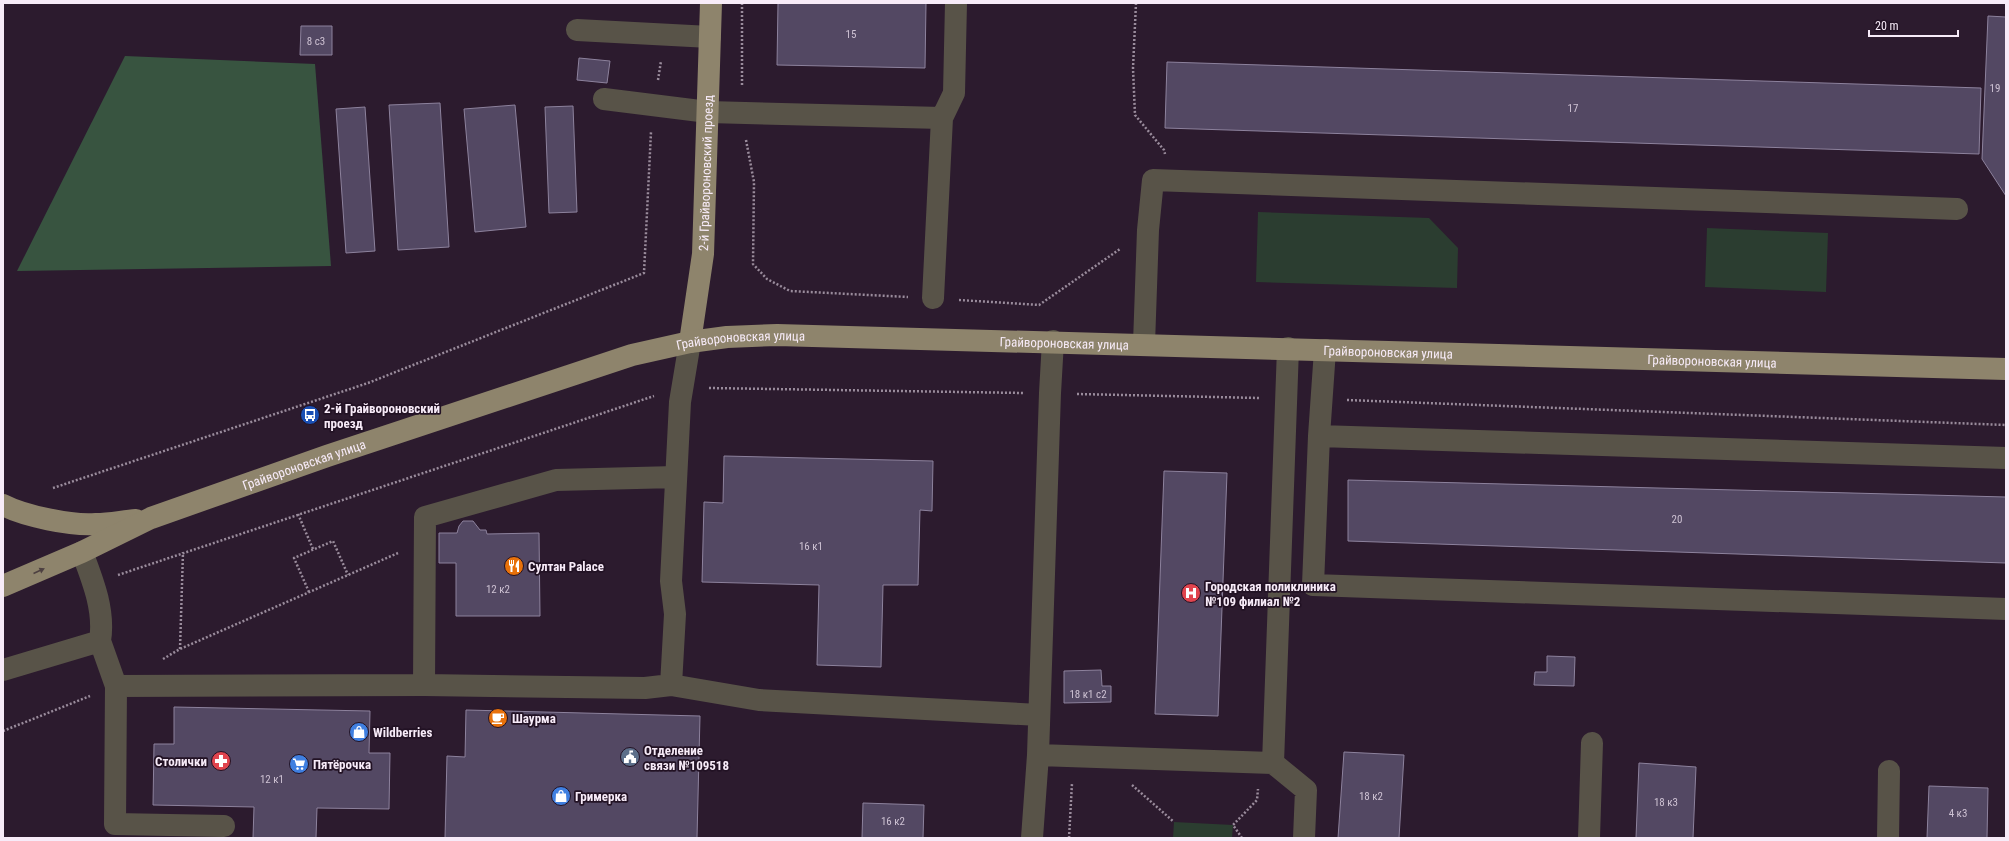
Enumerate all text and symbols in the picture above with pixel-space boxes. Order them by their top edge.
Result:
scale bar [1869,12,1958,38]
text: 20 m [1875,19,1899,33]
house number: 15 [846,28,856,41]
house number: 8 с3 [307,35,325,48]
house number: 19 [1990,82,2000,95]
street label: 2-й Грайвороновский проезд [696,95,716,251]
house number: 17 [1568,102,1578,115]
street label: Грайвороновская улица [675,328,805,353]
street label: Грайвороновская улица [999,334,1129,353]
street label: Грайвороновская улица [1323,343,1453,362]
street label: Грайвороновская улица [1647,352,1777,371]
place label: 2-й Грайвороновский проезд [324,401,440,431]
bus stop icon: 2-й Грайвороновский проезд [299,404,321,426]
street label: Грайвороновская улица [241,437,368,493]
house number: 20 [1672,513,1682,526]
house number: 16 к1 [799,540,823,553]
restaurant icon: Султан Palace [503,555,525,577]
place label: Султан Palace [528,559,604,574]
one-way arrow [33,568,45,574]
place label: Городская поликлиника №109 филиал №2 [1205,579,1336,609]
hospital icon: Городская поликлиника №109 филиал №2 [1180,582,1202,604]
house number: 12 к2 [486,583,510,596]
house number: 18 к1 с2 [1069,688,1107,701]
cafe icon: Шаурма [487,707,509,729]
place label: Шаурма [512,711,556,726]
shop icon: Wildberries [348,721,370,743]
place label: Wildberries [373,725,432,740]
place label: Отделение связи №109518 [644,743,729,773]
public building icon: Отделение связи №109518 [619,746,641,768]
pharmacy icon: Столички [210,750,232,772]
supermarket icon: Пятёрочка [288,753,310,775]
place label: Столички [155,754,207,769]
place label: Пятёрочка [313,757,371,772]
house number: 12 к1 [260,773,284,786]
shop icon: Гримерка [550,785,572,807]
place label: Гримерка [575,789,627,804]
house number: 18 к2 [1359,790,1383,803]
house number: 18 к3 [1654,796,1678,809]
house number: 4 к3 [1949,807,1967,820]
house number: 16 к2 [881,815,905,828]

